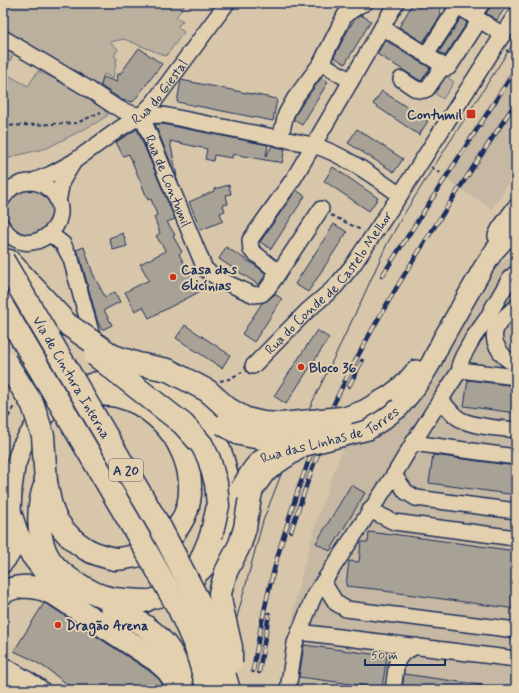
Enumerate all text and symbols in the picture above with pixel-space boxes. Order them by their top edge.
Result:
street label: Rua do Giestal [128,56,192,129]
place label: Contumil [407,106,463,124]
marker: Contumil [465,108,477,120]
street label: Rua de Contumil [140,132,195,230]
street label: Rua do Conde de Castelo Melhor [261,208,397,359]
place label: Casa das Glicínias [181,261,238,295]
marker: Casa das Glicínias [168,272,178,282]
street label: Via de Cintura Interna [28,313,114,443]
place label: Bloco 36 [309,359,357,377]
marker: Bloco 36 [296,362,306,372]
street label: Rua das Linhas de Torres [257,403,403,468]
road number: A 20 [109,459,143,481]
place label: Dragão Arena [66,617,148,637]
marker: Dragão Arena [53,620,63,630]
scale bar [365,641,445,667]
text: 50 m [371,648,398,664]

